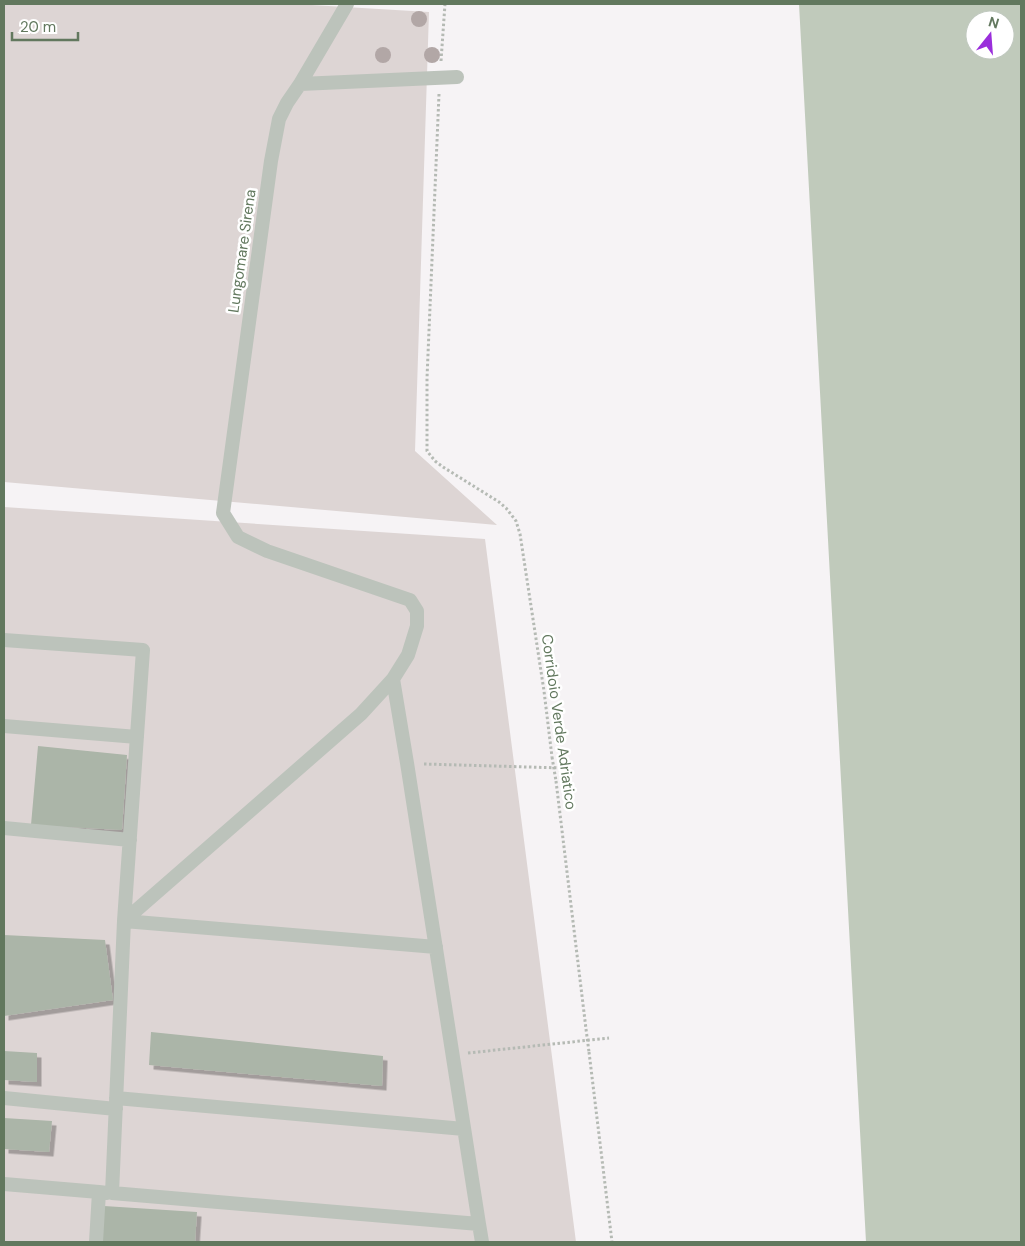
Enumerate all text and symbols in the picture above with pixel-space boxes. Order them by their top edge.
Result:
scale bar [12,10,79,42]
north arrow [965,10,1015,60]
text: N [986,12,1001,33]
text: 20 m [20,17,56,37]
street label: Lungomare Sirena [223,188,261,314]
street label: Corridoio Verde Adriatico [537,633,581,811]

